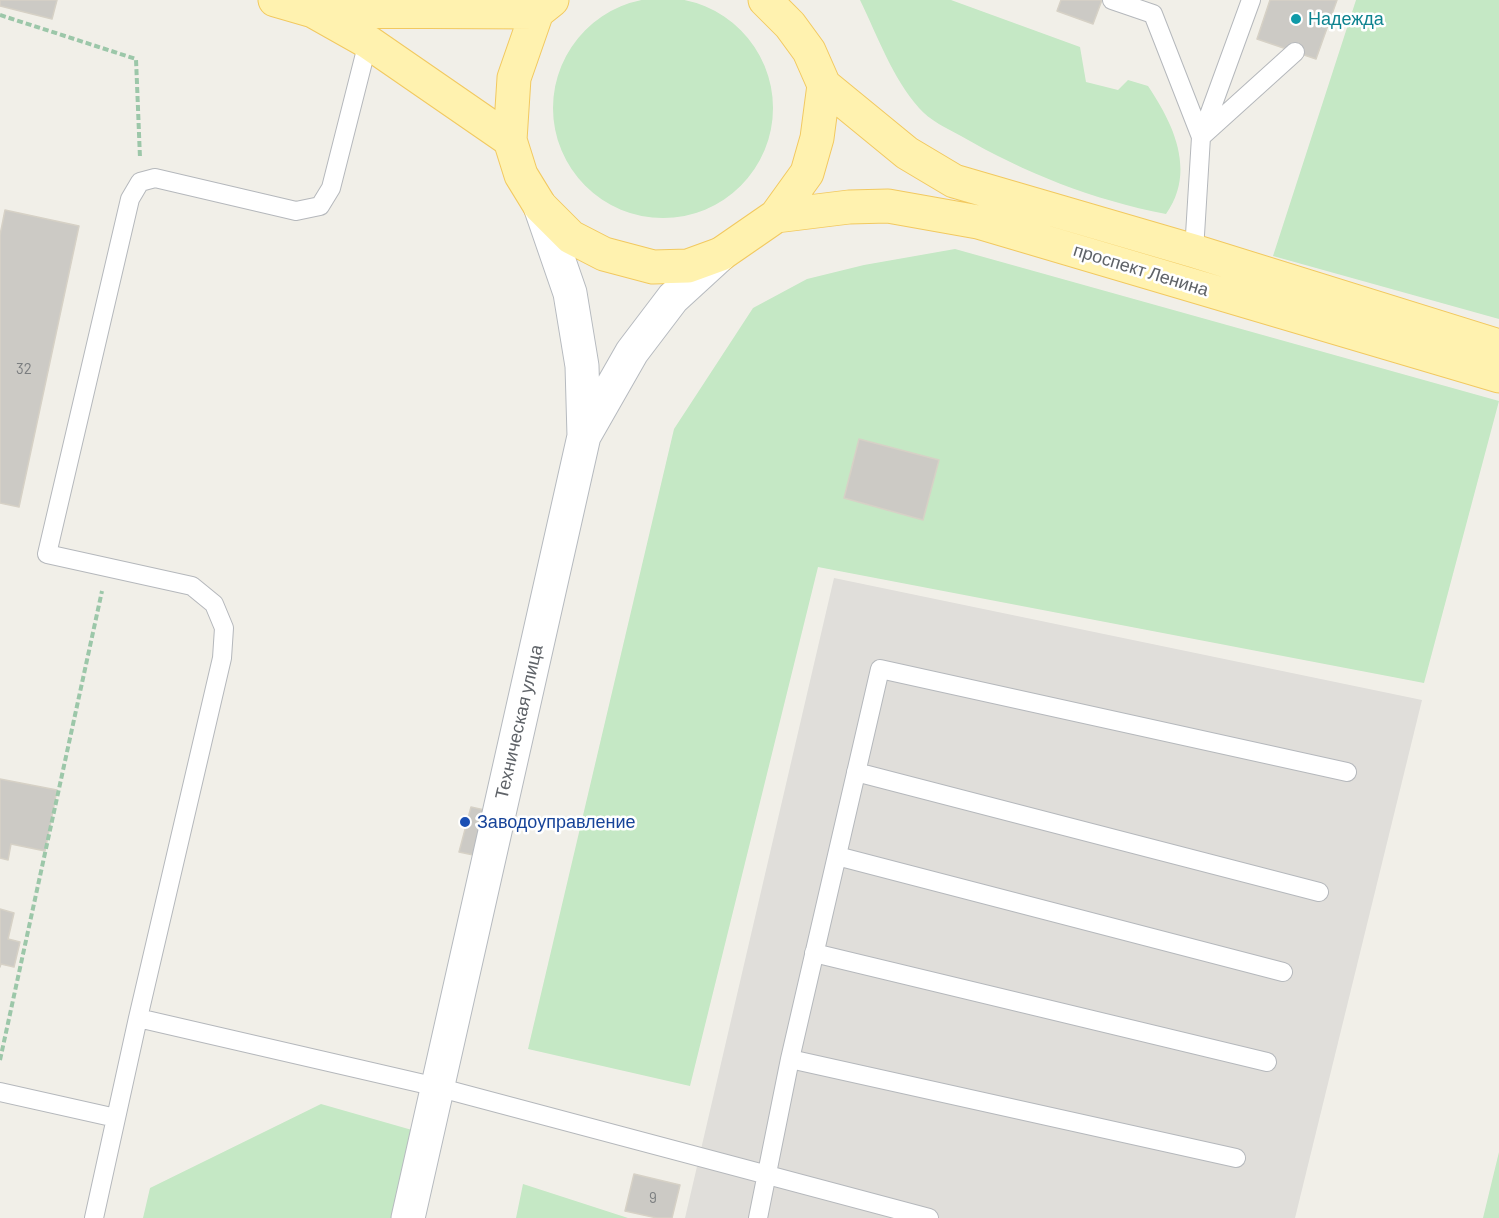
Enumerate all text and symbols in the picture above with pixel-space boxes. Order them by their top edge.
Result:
place label: Надежда [1308,8,1384,30]
marker: Надежда [1289,12,1303,26]
street label: проспект Ленина [1071,239,1211,301]
house number: 32 [16,360,32,378]
street label: Техническая улица [491,643,547,801]
place label: Заводоуправление [477,811,636,833]
marker: Заводоуправление [458,815,472,829]
house number: 9 [649,1189,657,1207]

